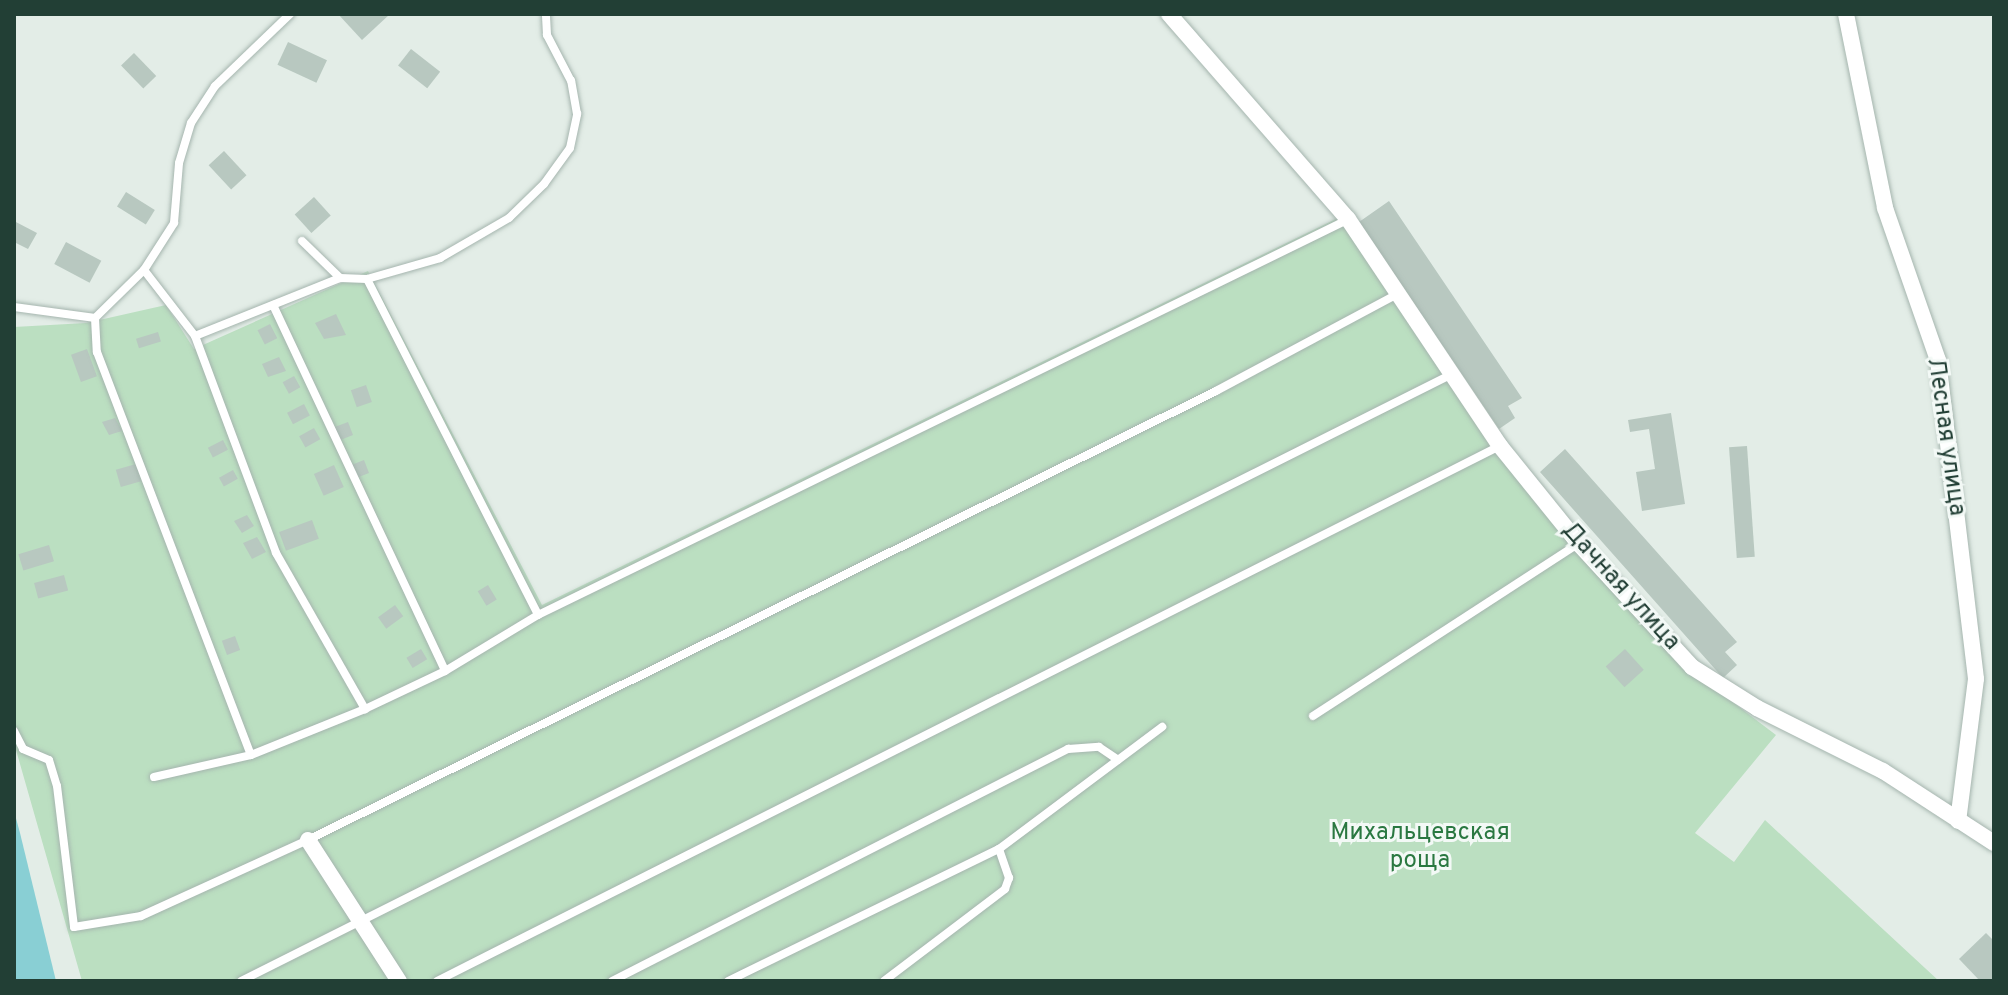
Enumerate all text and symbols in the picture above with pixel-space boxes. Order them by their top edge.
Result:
street label: Лесная улица [1920,356,1970,518]
street label: Дачная улица [1555,517,1685,657]
park label: Михальцевская роща [1330,820,1510,876]

